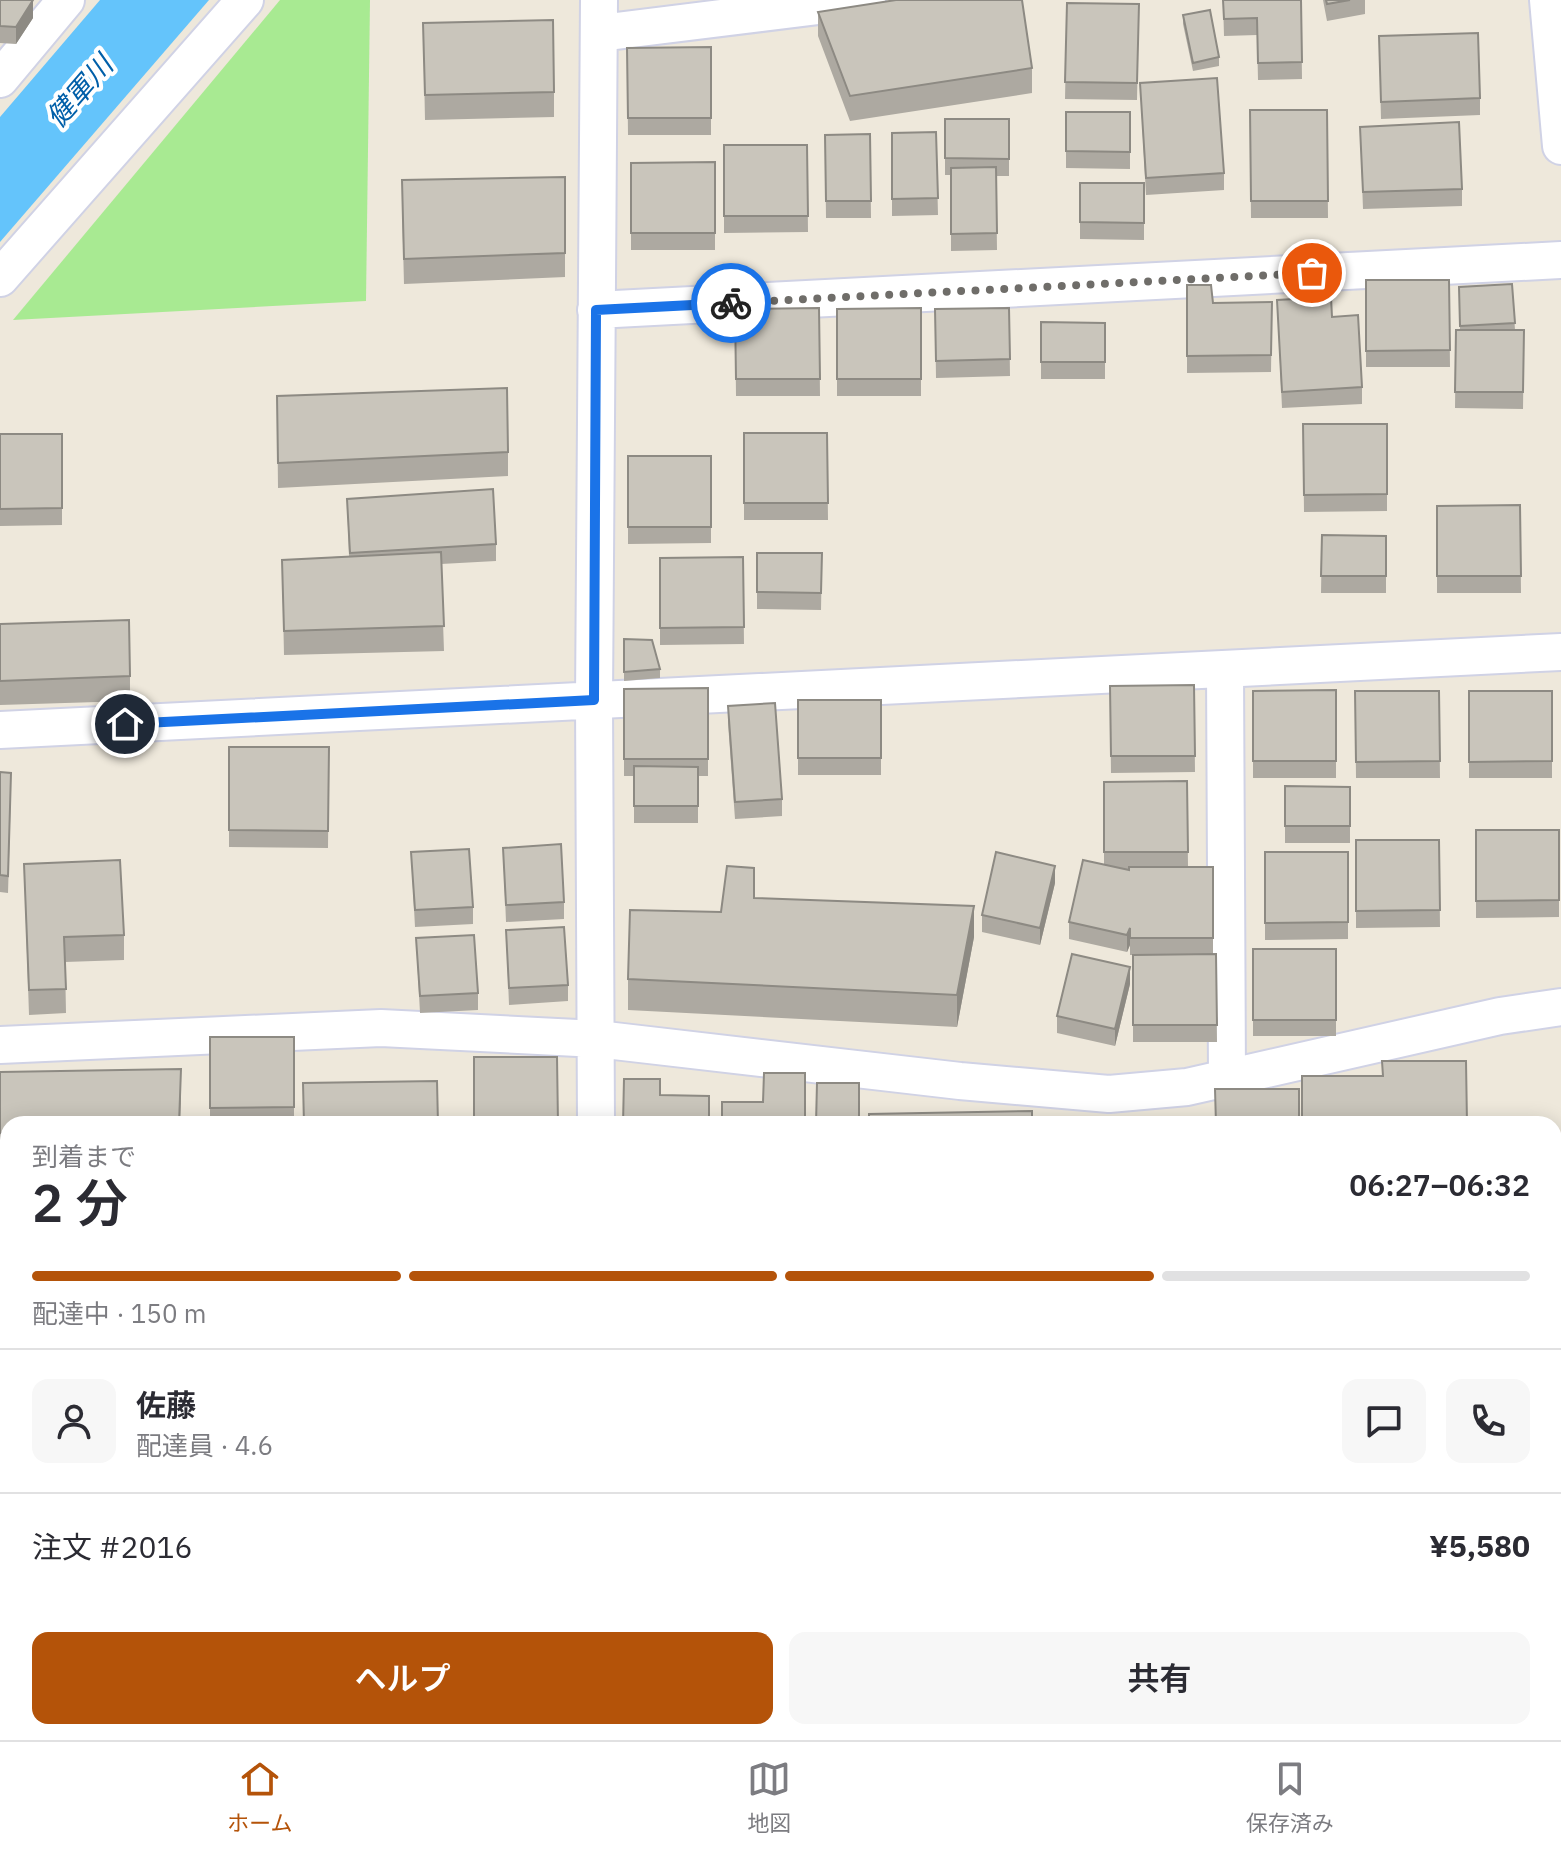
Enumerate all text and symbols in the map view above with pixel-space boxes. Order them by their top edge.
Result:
water label: 健軍川 [37,45,122,135]
pin [1278,239,1346,307]
icon: bag [1290,251,1334,295]
courier [691,263,771,343]
icon: bike [709,281,753,325]
pin [91,690,159,758]
icon: home [103,702,147,746]
text: 到着まで [32,1139,136,1173]
text: 06:27–06:32 [1349,1165,1530,1204]
text: 2 分 [32,1169,127,1236]
text: 配達中 · 150 m [32,1296,206,1330]
button: person [32,1379,116,1463]
button: chat [1342,1379,1426,1463]
button: phone [1446,1379,1530,1463]
text: 佐藤 [136,1385,196,1424]
text: 配達員 · 4.6 [136,1428,273,1462]
text: ¥5,580 [1429,1526,1530,1565]
text: 注文 #2016 [32,1527,192,1566]
button: ヘルプ [32,1632,773,1724]
button: 共有 [789,1632,1530,1724]
tab: ホーム [227,1757,293,1837]
tab: 地図 [747,1757,791,1837]
tab: 保存済み [1246,1757,1334,1837]

